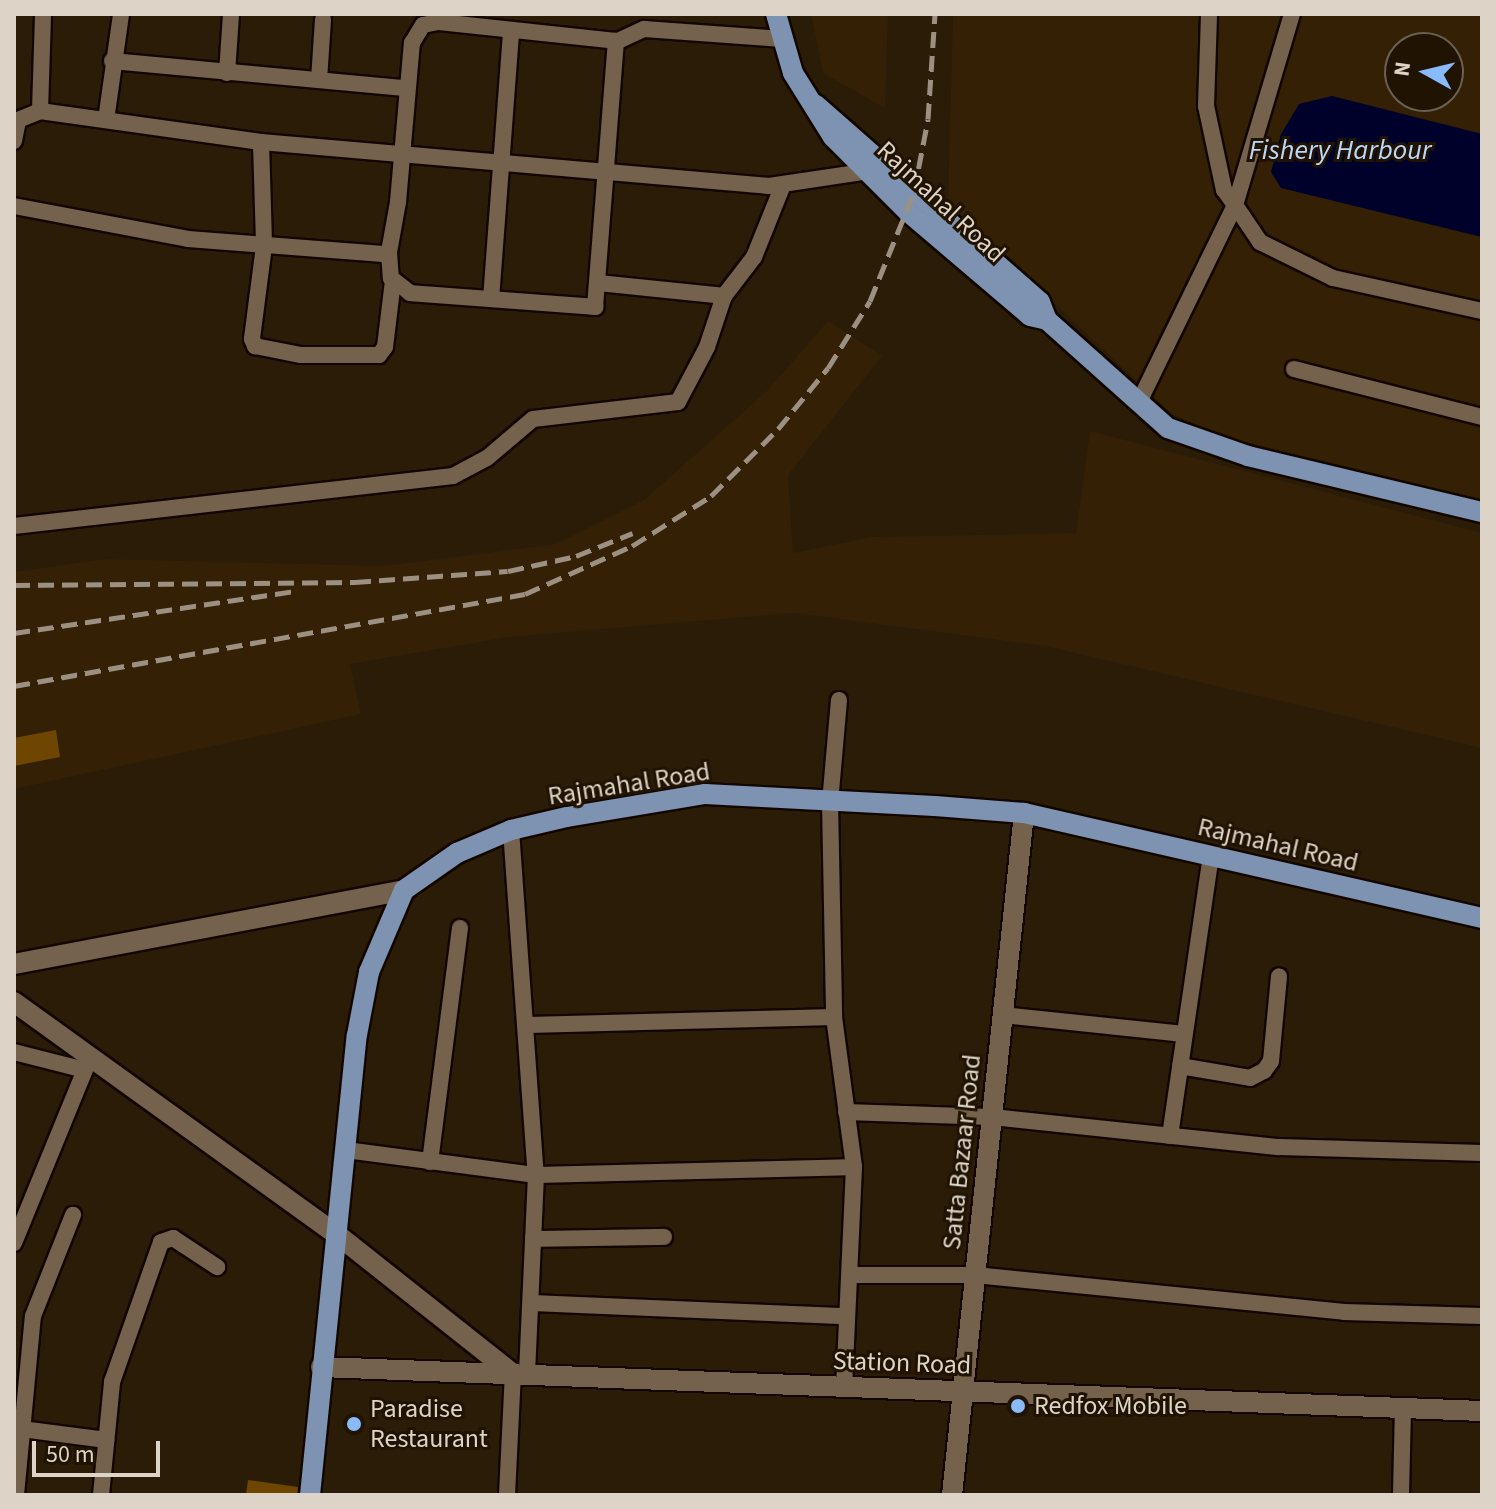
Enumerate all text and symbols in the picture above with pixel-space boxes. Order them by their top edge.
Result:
north arrow [1384,32,1464,112]
text: N [1385,59,1419,78]
water label: Fishery Harbour [1249,133,1431,167]
street label: Rajmahal Road [870,135,1012,269]
street label: Rajmahal Road [546,756,712,812]
street label: Rajmahal Road [1195,811,1361,879]
street label: Satta Bazaar Road [936,1053,988,1251]
street label: Station Road [832,1345,972,1381]
place label: Redfox Mobile [1034,1390,1187,1422]
place label: Paradise Restaurant [370,1393,488,1454]
marker: Redfox Mobile [1009,1397,1027,1415]
marker: Paradise Restaurant [345,1415,363,1433]
scale bar [36,1425,164,1475]
text: 50 m [46,1437,95,1472]

